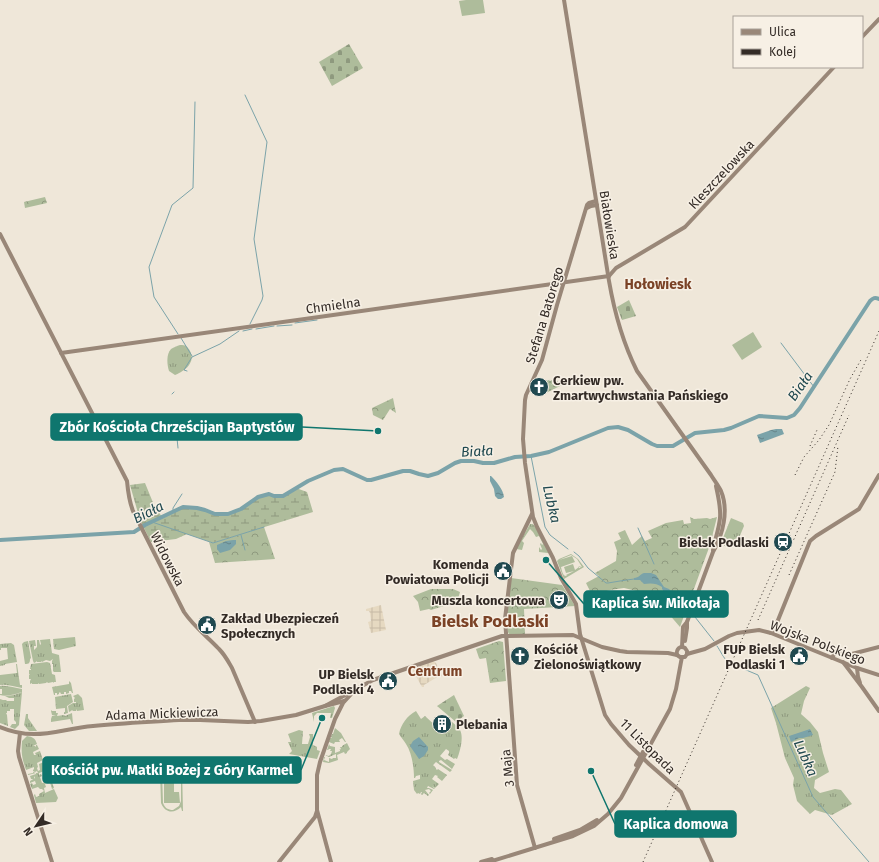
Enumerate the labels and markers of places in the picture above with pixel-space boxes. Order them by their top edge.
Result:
place label: Cerkiew pw. Zmartwychwstania Pańskiego [553,373,729,403]
church icon: Cerkiew pw. Zmartwychwstania Pańskiego [528,376,550,398]
callout: Zbór Kościoła Chrześcijan Baptystów [51,414,302,440]
station icon: Bielsk Podlaski [772,531,794,553]
place label: Bielsk Podlaski [679,535,769,550]
place label: Komenda Powiatowa Policji [385,557,489,587]
public building icon: Komenda Powiatowa Policji [492,560,514,582]
theatre icon: Muszla koncertowa [548,589,570,611]
callout: Kaplica św. Mikołaja [584,591,728,617]
place label: Muszla koncertowa [432,593,545,608]
place label: Zakład Ubezpieczeń Społecznych [221,611,339,641]
public building icon: Zakład Ubezpieczeń Społecznych [196,614,218,636]
place label: Kościół Zielonoświątkowy [534,642,641,673]
place label: FUP Bielsk Podlaski 1 [723,642,786,672]
church icon: Kościół Zielonoświątkowy [509,645,531,667]
public building icon: FUP Bielsk Podlaski 1 [788,645,810,667]
place label: UP Bielsk Podlaski 4 [313,667,375,697]
public building icon: UP Bielsk Podlaski 4 [377,670,399,692]
building icon: Plebania [431,713,453,735]
place label: Plebania [456,717,508,732]
callout: Kościół pw. Matki Bożej z Góry Karmel [43,757,301,783]
callout: Kaplica domowa [615,811,736,837]

